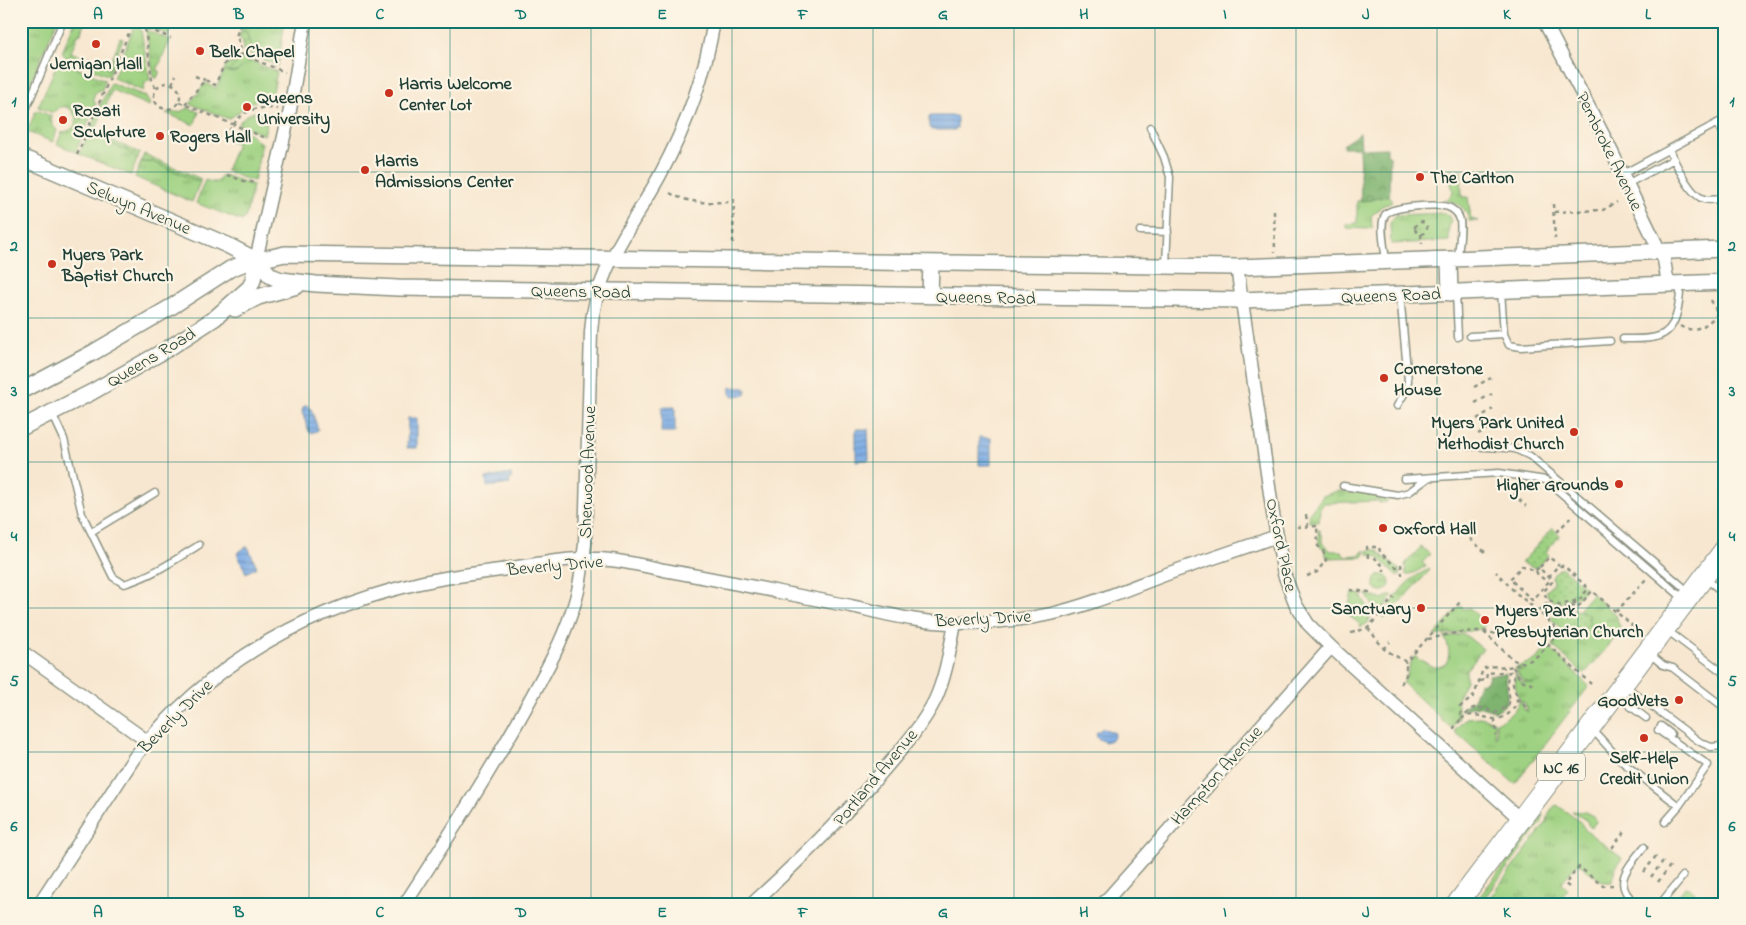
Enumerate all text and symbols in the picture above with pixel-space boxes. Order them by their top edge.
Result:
text: A [93,3,103,27]
text: B [233,3,245,27]
text: C [376,3,385,27]
text: D [514,3,527,27]
text: E [657,3,667,27]
text: F [797,3,809,27]
text: G [938,3,948,27]
text: H [1079,3,1089,27]
text: I [1223,3,1227,27]
text: J [1362,3,1370,27]
text: K [1503,3,1512,27]
text: L [1645,3,1652,27]
marker: Jernigan Hall [90,38,102,50]
place label: Belk Chapel [209,40,295,66]
marker: Belk Chapel [194,45,206,57]
place label: Jernigan Hall [50,52,142,79]
place label: Harris Welcome Center Lot [399,72,513,119]
place label: Queens University [257,86,330,134]
marker: Harris Welcome Center Lot [383,87,395,99]
street label: Pembroke Avenue [1568,88,1649,217]
text: 1 [11,90,17,114]
text: 1 [1729,90,1735,114]
place label: Rosati Sculpture [73,99,146,146]
marker: Queens University [241,101,253,113]
marker: Rosati Sculpture [57,114,69,126]
place label: Rogers Hall [170,125,251,152]
marker: Rogers Hall [154,130,166,142]
place label: Harris Admissions Center [375,149,514,196]
marker: Harris Admissions Center [359,164,371,176]
place label: The Carlton [1430,166,1514,192]
marker: The Carlton [1414,171,1426,183]
street label: Selwyn Avenue [82,175,196,243]
text: 2 [9,235,18,259]
text: 2 [1727,235,1736,259]
place label: Myers Park Baptist Church [61,243,174,290]
marker: Myers Park Baptist Church [46,258,58,270]
street label: Queens Road [531,279,631,307]
street label: Queens Road [1341,282,1441,312]
street label: Queens Road [936,285,1036,313]
street label: Queens Road [103,322,201,396]
place label: Cornerstone House [1394,357,1484,404]
marker: Cornerstone House [1378,372,1390,384]
text: 3 [10,380,18,404]
text: 3 [1728,380,1736,404]
street label: Sherwood Avenue [574,404,604,539]
place label: Myers Park United Methodist Church [1431,411,1565,458]
marker: Myers Park United Methodist Church [1568,426,1580,438]
place label: Higher Grounds [1497,473,1609,500]
marker: Higher Grounds [1613,478,1625,490]
street label: Oxford Place [1257,496,1303,595]
place label: Oxford Hall [1393,517,1476,543]
marker: Oxford Hall [1377,522,1389,534]
text: 4 [10,525,18,549]
text: 4 [1728,525,1736,549]
street label: Beverly Drive [505,550,605,584]
place label: Sanctuary [1331,597,1411,624]
place label: Myers Park Presbyterian Church [1495,599,1644,647]
marker: Sanctuary [1415,602,1427,614]
street label: Beverly Drive [933,604,1033,636]
marker: Myers Park Presbyterian Church [1479,614,1491,626]
text: 5 [9,670,19,694]
text: 5 [1727,670,1737,694]
street label: Beverly Drive [132,673,220,761]
place label: GoodVets [1597,689,1669,715]
marker: GoodVets [1673,694,1685,706]
street label: Hampton Avenue [1165,720,1270,832]
street label: Portland Avenue [828,723,926,833]
marker: Self-Help Credit Union [1638,732,1650,744]
place label: Self-Help Credit Union [1599,746,1689,793]
road number: NC 16 [1537,754,1585,780]
text: 6 [9,815,18,839]
text: 6 [1727,815,1736,839]
text: A [93,901,103,925]
text: B [233,901,245,925]
text: C [376,901,385,925]
text: D [514,901,527,925]
text: E [657,901,667,925]
text: F [797,901,809,925]
text: G [938,901,948,925]
text: H [1079,901,1089,925]
text: I [1223,901,1227,925]
text: J [1362,901,1370,925]
text: K [1503,901,1512,925]
text: L [1645,901,1652,925]

